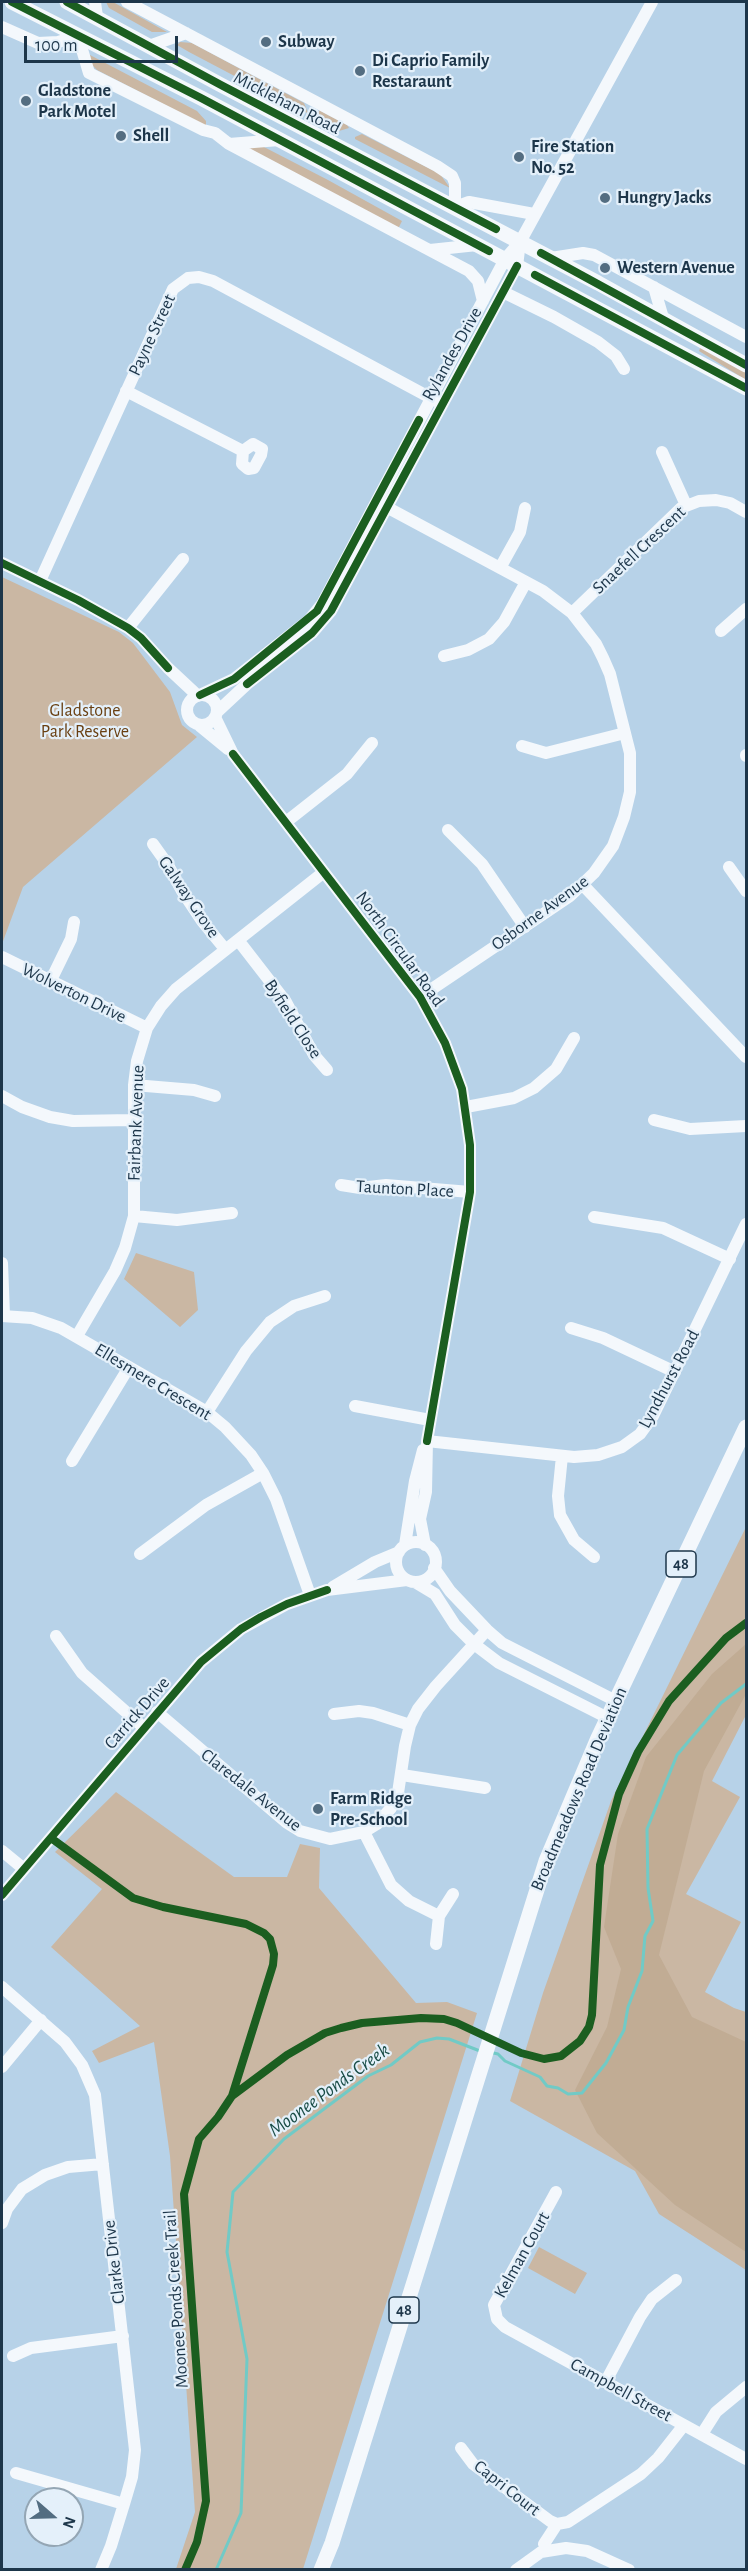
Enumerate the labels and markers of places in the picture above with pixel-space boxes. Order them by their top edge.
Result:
place label: Subway [278,31,334,53]
marker: Subway [259,35,273,49]
place label: Di Caprio Family Restaraunt [372,50,489,92]
marker: Di Caprio Family Restaraunt [353,64,367,78]
place label: Gladstone Park Motel [38,80,116,122]
marker: Gladstone Park Motel [19,94,33,108]
place label: Shell [133,125,169,147]
marker: Shell [114,129,128,143]
place label: Fire Station No. 52 [531,136,614,178]
marker: Fire Station No. 52 [512,150,526,164]
place label: Hungry Jacks [617,187,711,209]
marker: Hungry Jacks [598,191,612,205]
place label: Western Avenue [617,257,735,279]
marker: Western Avenue [598,261,612,275]
place label: Farm Ridge Pre-School [330,1788,412,1830]
marker: Farm Ridge Pre-School [311,1802,325,1816]

